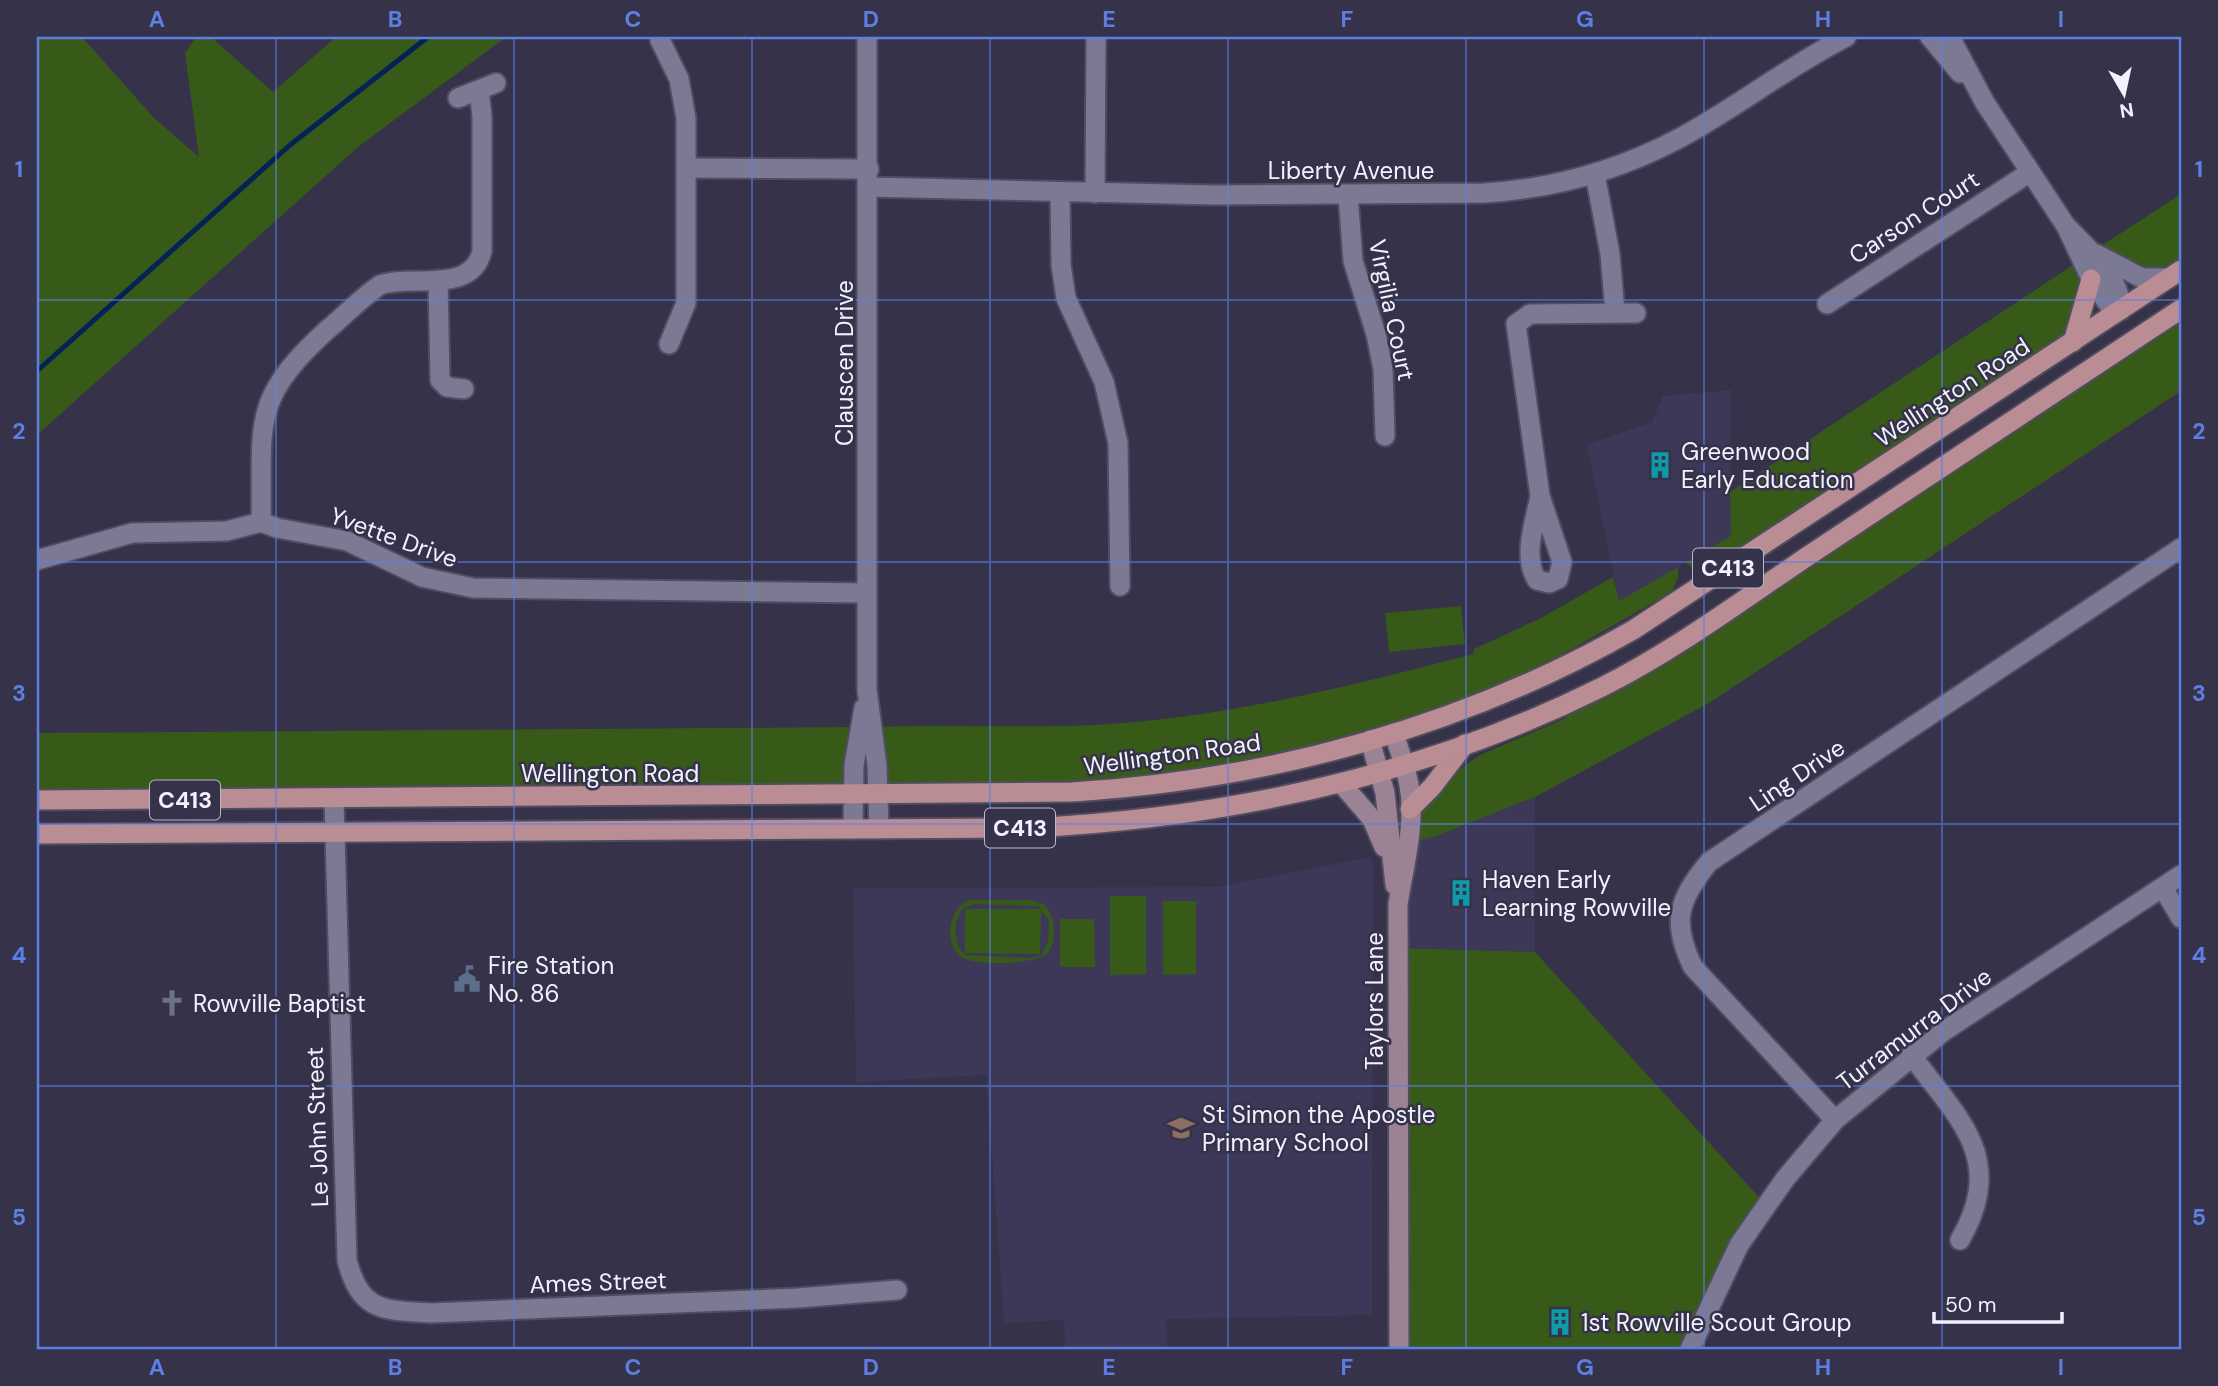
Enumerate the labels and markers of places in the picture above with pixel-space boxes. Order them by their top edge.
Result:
place label: Greenwood Early Education [1681,436,1854,495]
building icon: Greenwood Early Education [1645,450,1675,480]
place label: Haven Early Learning Rowville [1482,864,1671,923]
building icon: Haven Early Learning Rowville [1446,878,1476,908]
place label: Fire Station No. 86 [488,950,614,1009]
public building icon: Fire Station No. 86 [452,964,482,994]
church icon: Rowville Baptist [157,988,187,1018]
place label: Rowville Baptist [193,988,366,1019]
place label: St Simon the Apostle Primary School [1202,1099,1436,1158]
school or university icon: St Simon the Apostle Primary School [1166,1113,1196,1143]
building icon: 1st Rowville Scout Group [1545,1307,1575,1337]
place label: 1st Rowville Scout Group [1581,1307,1852,1338]

